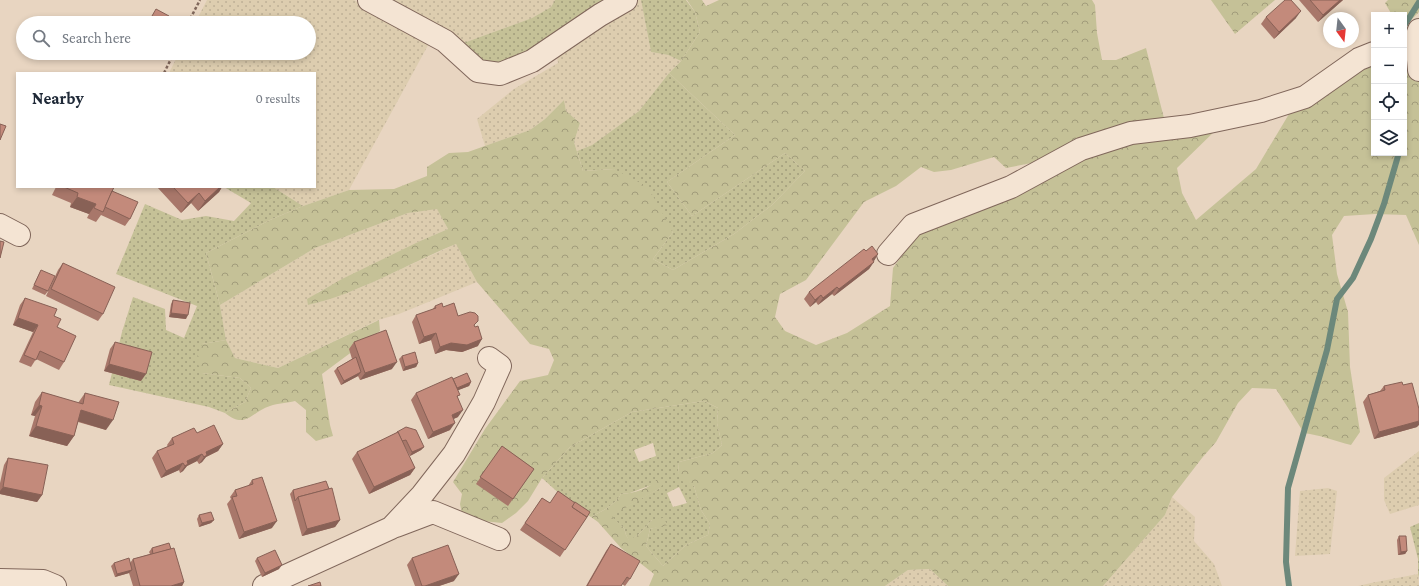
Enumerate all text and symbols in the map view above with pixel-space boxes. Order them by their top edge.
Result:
north arrow [1323,12,1359,48]
map controls [1371,12,1407,156]
button: + [1371,12,1407,48]
search box [16,16,316,60]
icon: search [30,27,52,49]
text: Search here [62,30,131,46]
button: − [1371,48,1407,84]
button: locate [1371,84,1407,120]
text: Nearby [32,89,84,108]
text: 0 results [255,91,300,106]
button: layers [1371,120,1407,156]

